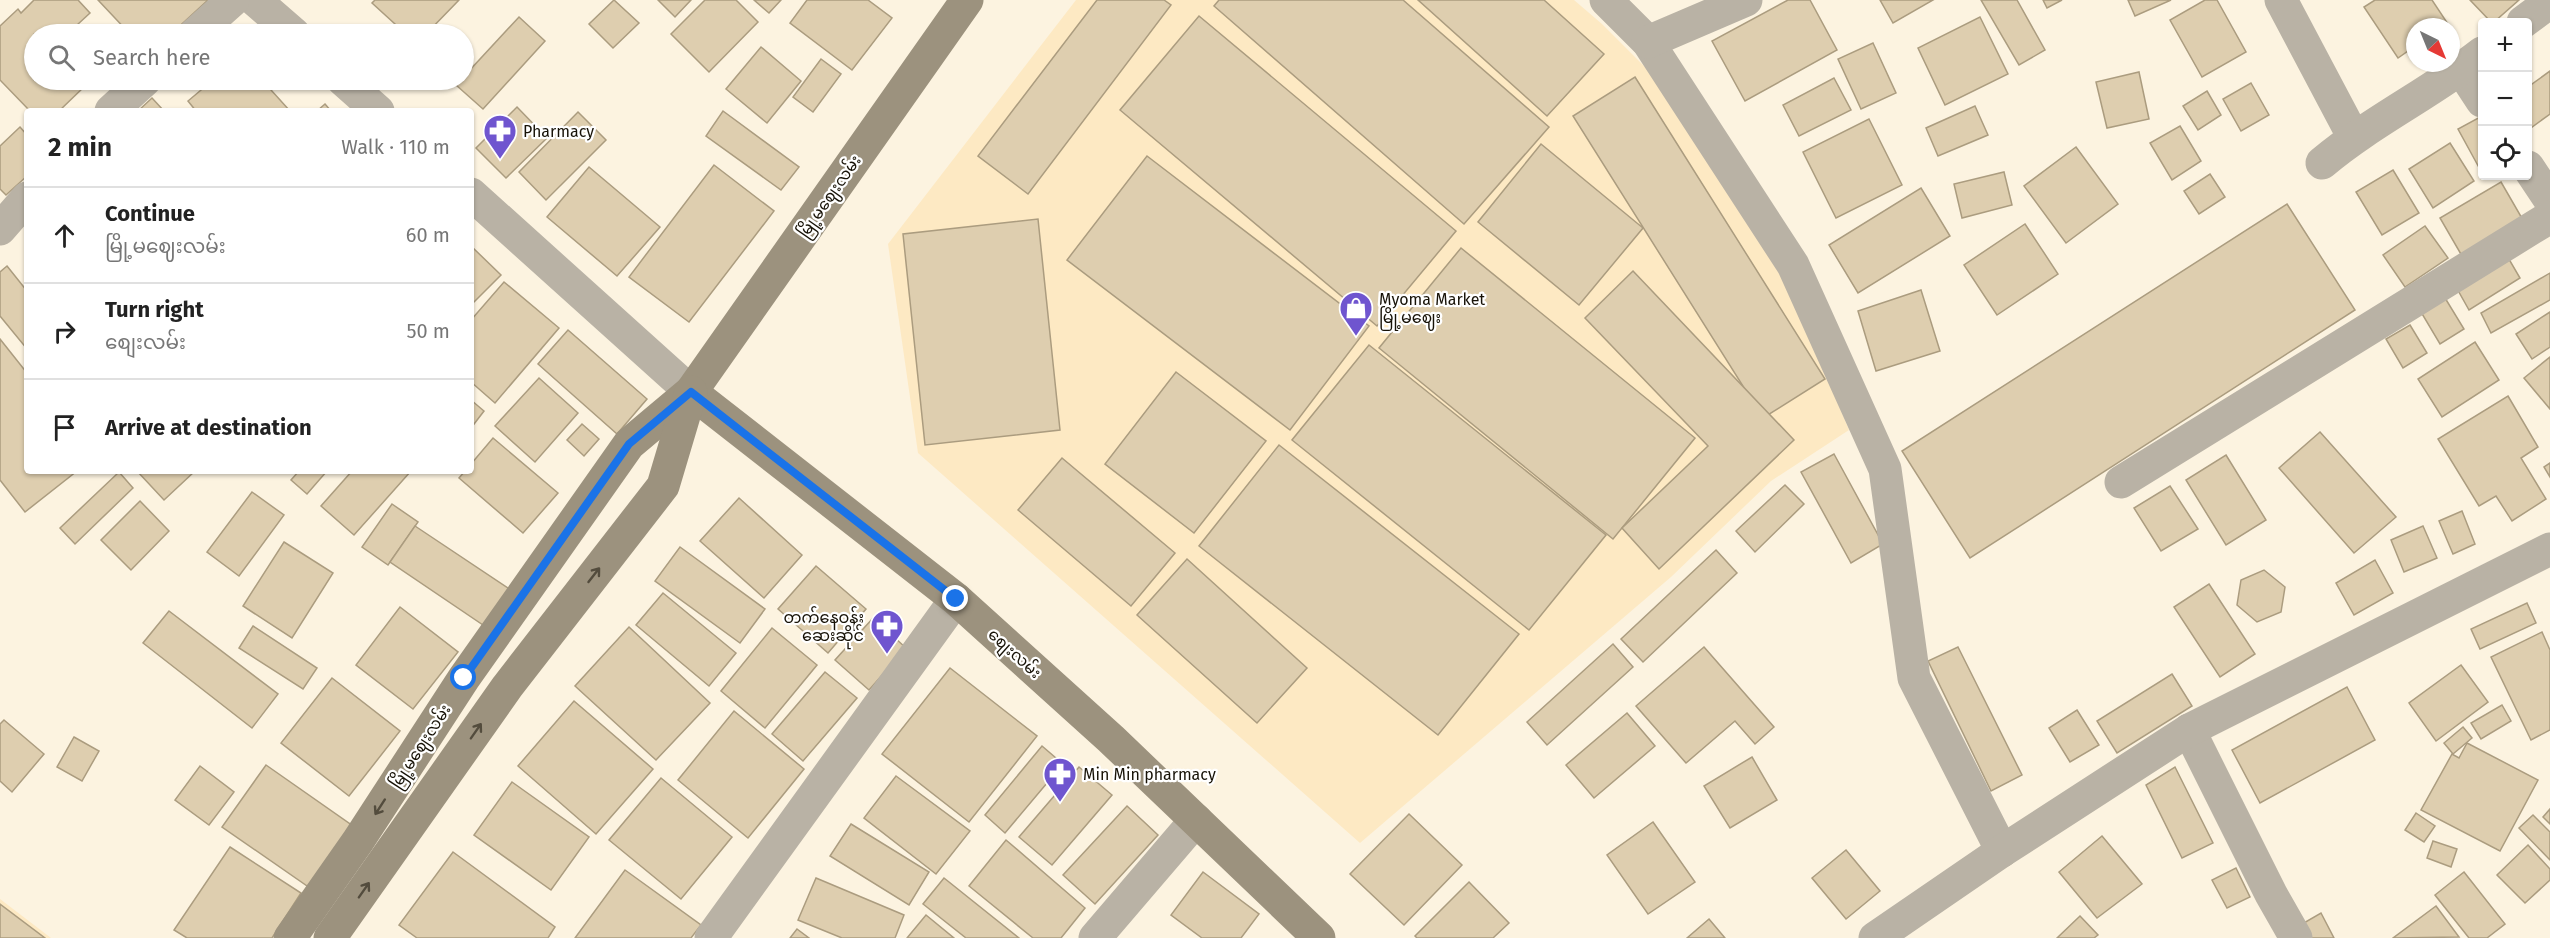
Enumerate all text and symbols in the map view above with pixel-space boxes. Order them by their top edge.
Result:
north arrow [2406,18,2460,72]
map controls [2478,18,2532,180]
button: + [2478,18,2532,72]
search box [24,24,474,90]
icon: search [45,41,78,74]
text: Search here [93,44,211,71]
button: − [2478,72,2532,126]
pharmacy icon: Pharmacy [482,113,518,160]
place label: Pharmacy [523,122,594,141]
button: locate [2478,126,2532,180]
text: 2 min [48,132,112,163]
text: Walk · 110 m [341,135,450,159]
street label: မြို့မဈေးလမ်း [792,150,868,244]
text: Continue [105,200,195,227]
icon: ahead [48,219,81,252]
text: 60 m [406,223,450,247]
text: မြို့မဈေးလမ်း [105,234,226,258]
shop icon: Myoma Market မြို့မဈေး [1338,290,1374,337]
place label: Myoma Market မြို့မဈေး [1379,290,1485,331]
text: Turn right [105,296,204,323]
icon: right [48,315,81,348]
text: 50 m [406,319,450,343]
text: စျေးလမ်း [105,330,186,354]
icon: arrive [48,411,81,444]
text: Arrive at destination [105,414,312,441]
one-way arrow [587,568,600,584]
route end [942,585,968,611]
place label: တက်နေဝန်း ဆေးဆိုင် [784,606,864,650]
pharmacy icon: တက်နေဝန်း ဆေးဆိုင် [869,608,905,655]
street label: စျေးလမ်း [982,623,1046,685]
route start [450,664,476,690]
street label: မြို့မဈေးလမ်း [384,700,458,794]
one-way arrow [470,723,482,740]
pharmacy icon: Min Min pharmacy [1042,756,1078,803]
place label: Min Min pharmacy [1083,765,1216,784]
one-way arrow [374,798,386,815]
one-way arrow [358,883,370,899]

